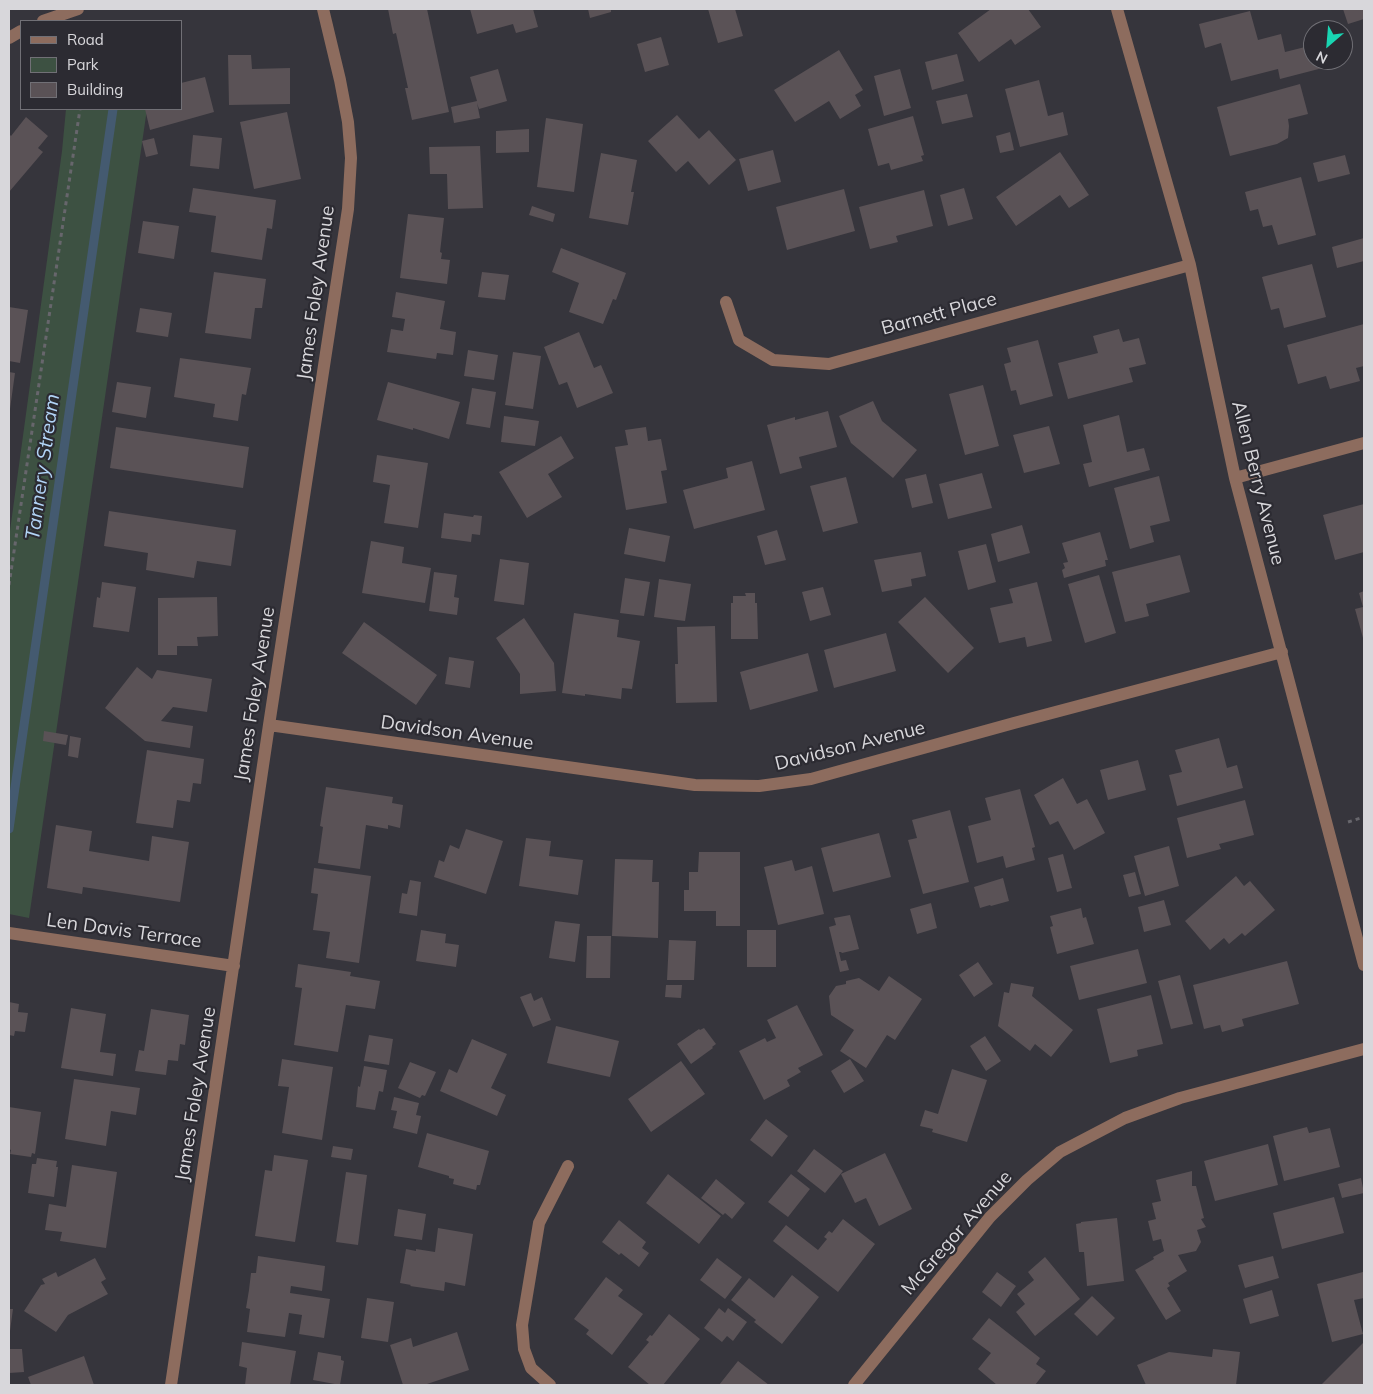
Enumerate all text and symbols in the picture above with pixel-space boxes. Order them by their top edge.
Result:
legend [20,20,182,110]
north arrow [1303,20,1353,70]
text: Road [67,30,104,49]
text: N [1313,47,1330,68]
text: Park [67,55,99,74]
text: Building [67,80,123,99]
street label: James Foley Avenue [292,204,340,382]
street label: Barnett Place [879,288,999,340]
water label: Tannery Stream [21,392,65,542]
street label: Allen Berry Avenue [1227,399,1289,567]
street label: James Foley Avenue [230,605,280,783]
street label: Davidson Avenue [379,711,535,755]
street label: Davidson Avenue [773,716,927,776]
street label: Len Davis Terrace [45,909,203,953]
street label: James Foley Avenue [171,1005,221,1183]
street label: McGregor Avenue [897,1166,1017,1300]

